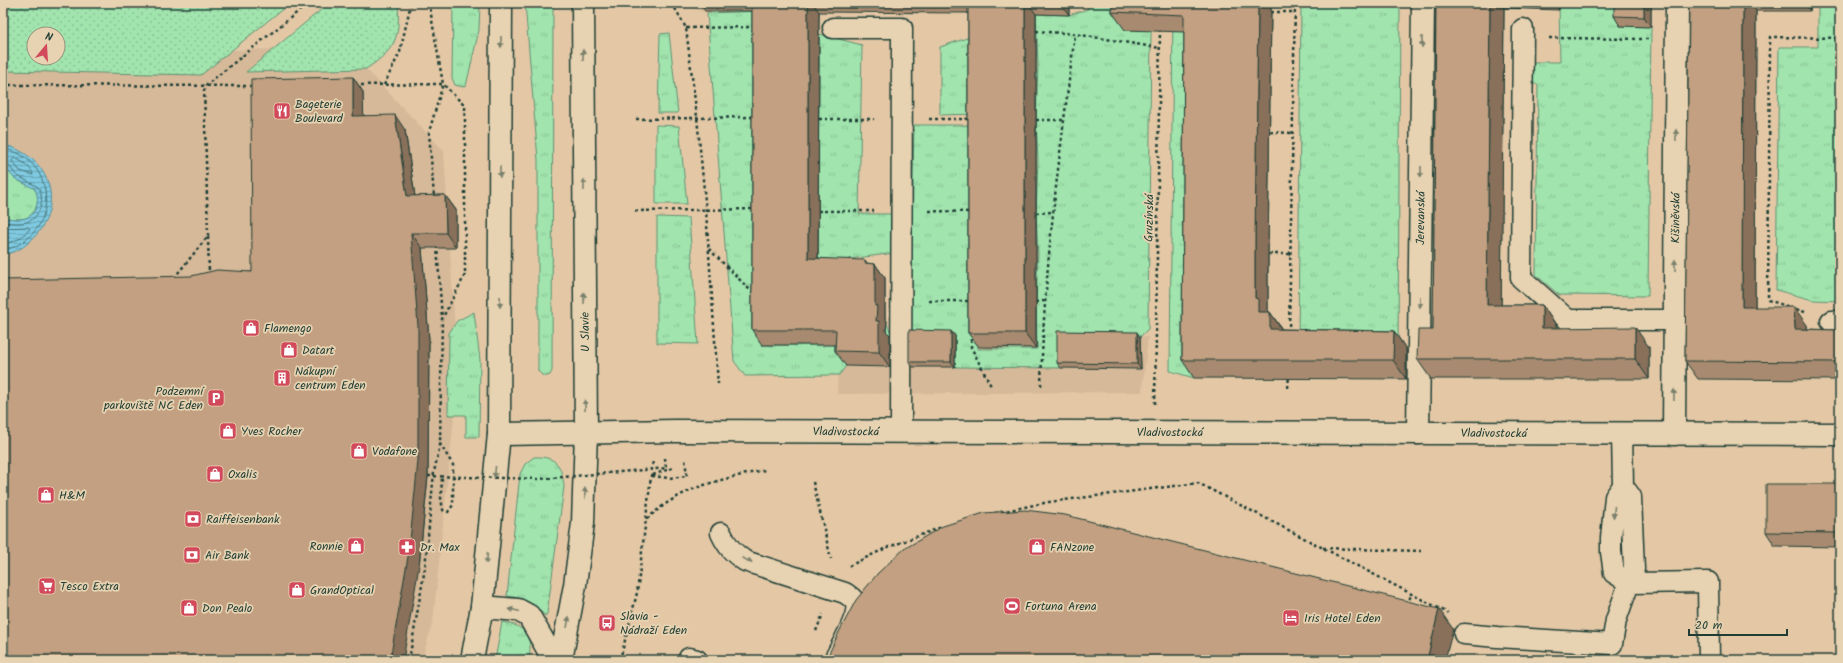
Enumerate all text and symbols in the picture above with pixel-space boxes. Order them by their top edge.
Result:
north arrow [26,26,66,66]
text: N [43,28,55,47]
one-way arrow [498,36,504,49]
one-way arrow [1419,36,1425,49]
one-way arrow [580,48,586,61]
place label: Bageterie Boulevard [295,95,344,128]
restaurant icon: Bageterie Boulevard [272,101,292,121]
one-way arrow [1673,128,1679,141]
one-way arrow [497,166,503,179]
one-way arrow [1418,166,1424,179]
one-way arrow [581,178,587,191]
street label: Jerevanská [1411,190,1431,245]
street label: Kišiněvská [1666,191,1686,244]
street label: Gruzínská [1140,193,1159,242]
one-way arrow [1672,258,1678,271]
one-way arrow [581,291,587,304]
one-way arrow [497,296,503,309]
one-way arrow [1417,296,1423,309]
street label: U Slavie [576,311,595,352]
shop icon: Flamengo [241,318,261,338]
place label: Flamengo [264,319,311,338]
shop icon: Datart [279,340,299,360]
place label: Datart [302,341,335,360]
place label: Nákupní centrum Eden [295,362,366,395]
building icon: Nákupní centrum Eden [272,368,292,388]
place label: Podzemní parkoviště NC Eden [103,382,205,415]
parking icon: Podzemní parkoviště NC Eden [206,388,226,408]
one-way arrow [1671,388,1677,401]
one-way arrow [582,399,589,411]
shop icon: Yves Rocher [218,421,238,441]
place label: Yves Rocher [241,422,303,441]
street label: Vladivostocká [813,422,880,442]
street label: Vladivostocká [1137,423,1204,442]
street label: Vladivostocká [1461,424,1528,443]
shop icon: Vodafone [349,441,369,461]
place label: Vodafone [372,442,418,461]
shop icon: Oxalis [205,464,225,484]
place label: Oxalis [228,465,257,484]
one-way arrow [492,466,499,478]
shop icon: H&M [36,485,56,505]
place label: H&M [59,486,85,505]
one-way arrow [582,486,588,499]
one-way arrow [1610,506,1617,518]
bank icon: Raiffeisenbank [183,509,203,529]
place label: Raiffeisenbank [206,510,280,529]
shop icon: Ronnie [346,536,366,556]
place label: Ronnie [310,537,344,556]
pharmacy icon: Dr. Max [397,537,417,557]
shop icon: FANzone [1027,537,1047,557]
place label: Dr. Max [420,538,460,557]
place label: FANzone [1050,538,1095,557]
bank icon: Air Bank [182,545,202,565]
place label: Air Bank [205,546,250,565]
one-way arrow [484,552,490,564]
one-way arrow [741,558,753,564]
supermarket icon: Tesco Extra [37,576,57,596]
place label: Tesco Extra [60,577,119,596]
shop icon: GrandOptical [287,580,307,600]
place label: GrandOptical [310,581,374,600]
sports icon: Fortuna Arena [1002,596,1022,616]
place label: Fortuna Arena [1025,597,1097,616]
shop icon: Don Pealo [179,598,199,618]
place label: Don Pealo [202,599,252,618]
one-way arrow [508,607,520,613]
place label: Slavia - Nádraží Eden [620,607,687,640]
hotel icon: Iris Hotel Eden [1281,608,1301,628]
place label: Iris Hotel Eden [1304,609,1381,628]
scale bar [1689,611,1787,637]
bus stop icon: Slavia - Nádraží Eden [597,613,617,633]
one-way arrow [566,616,572,628]
text: 20 m [1695,616,1723,635]

